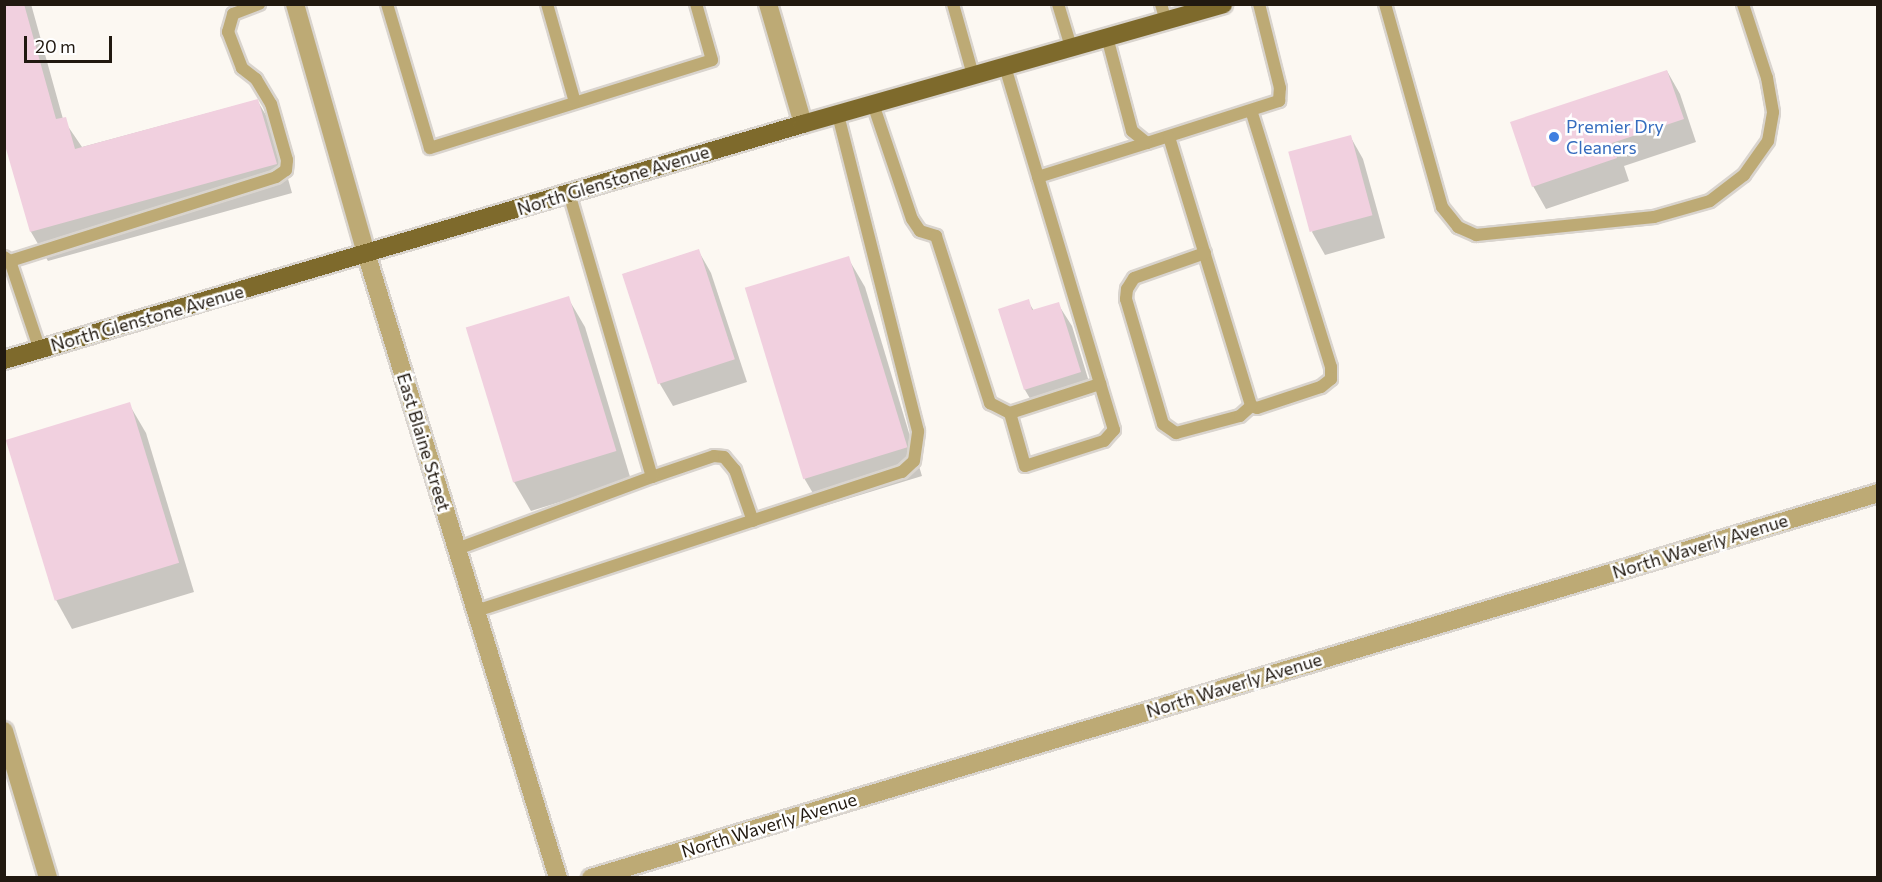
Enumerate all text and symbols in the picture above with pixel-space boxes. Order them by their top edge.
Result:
scale bar [27,24,116,62]
text: 20 m [35,35,76,57]
place label: Premier Dry Cleaners [1566,116,1664,158]
marker: Premier Dry Cleaners [1547,130,1561,144]
street label: North Glenstone Avenue [514,140,712,220]
street label: North Glenstone Avenue [48,280,246,356]
street label: East Blaine Street [393,370,455,514]
street label: North Waverly Avenue [1610,509,1790,583]
street label: North Waverly Avenue [1144,648,1324,722]
street label: North Waverly Avenue [679,788,859,862]

